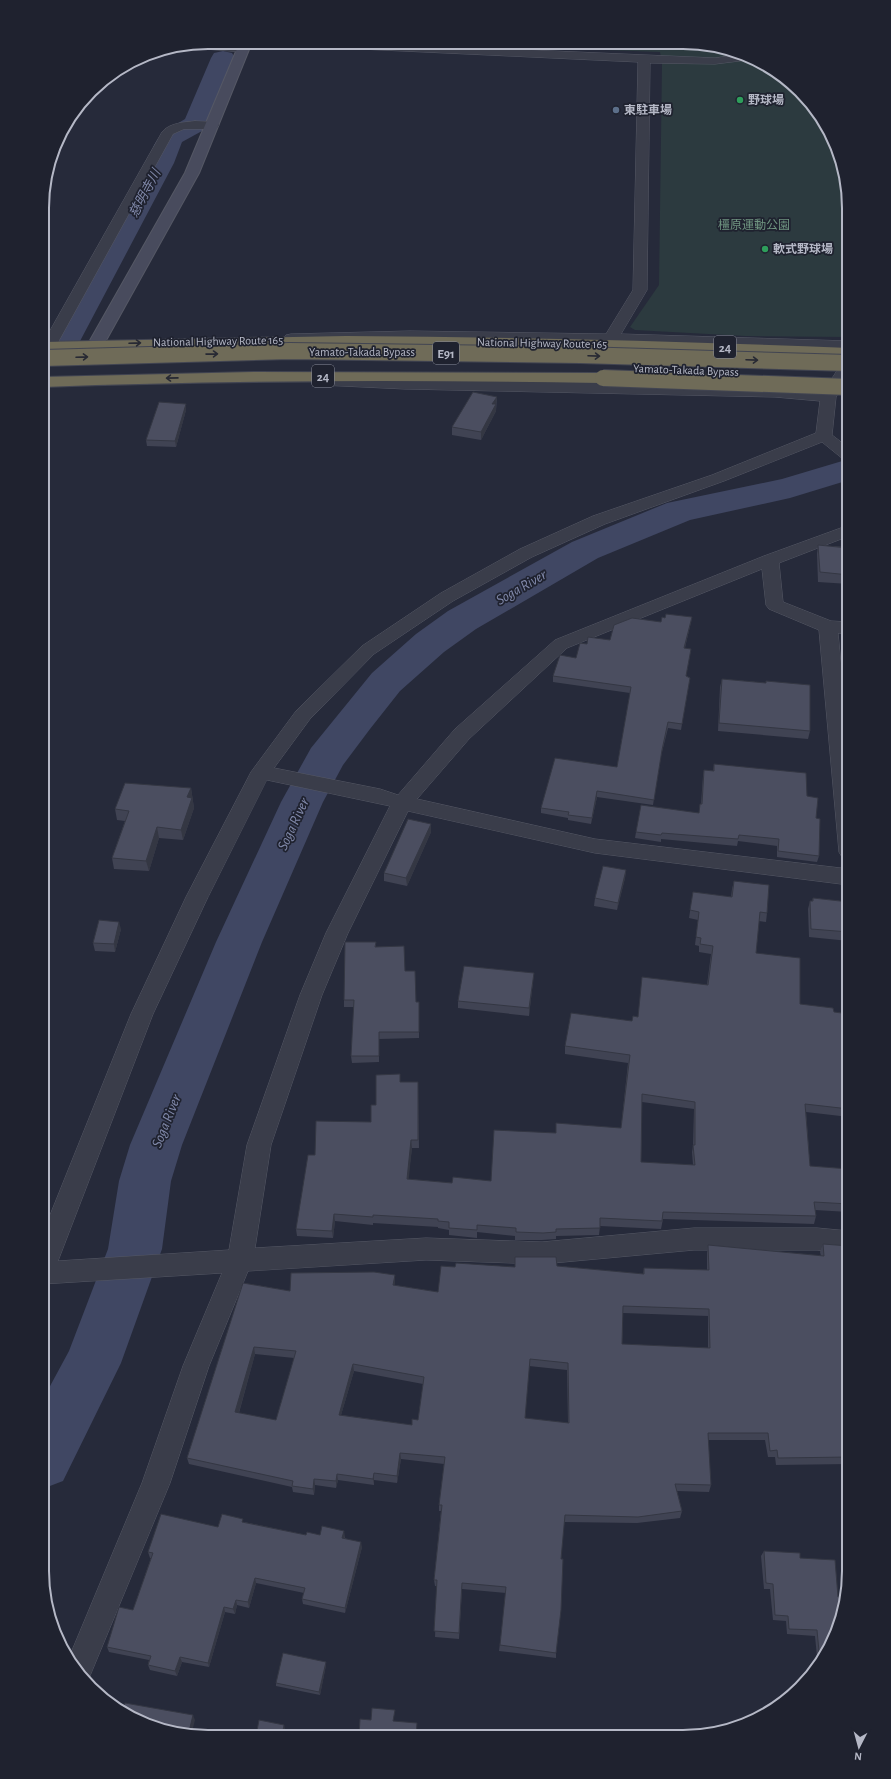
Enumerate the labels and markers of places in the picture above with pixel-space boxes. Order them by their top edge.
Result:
place label: 野球場 [748,93,784,106]
marker: 野球場 [735,95,745,105]
place label: 東駐車場 [624,103,672,116]
marker: 東駐車場 [611,105,621,115]
place label: 軟式野球場 [773,242,833,255]
marker: 軟式野球場 [760,244,770,254]

